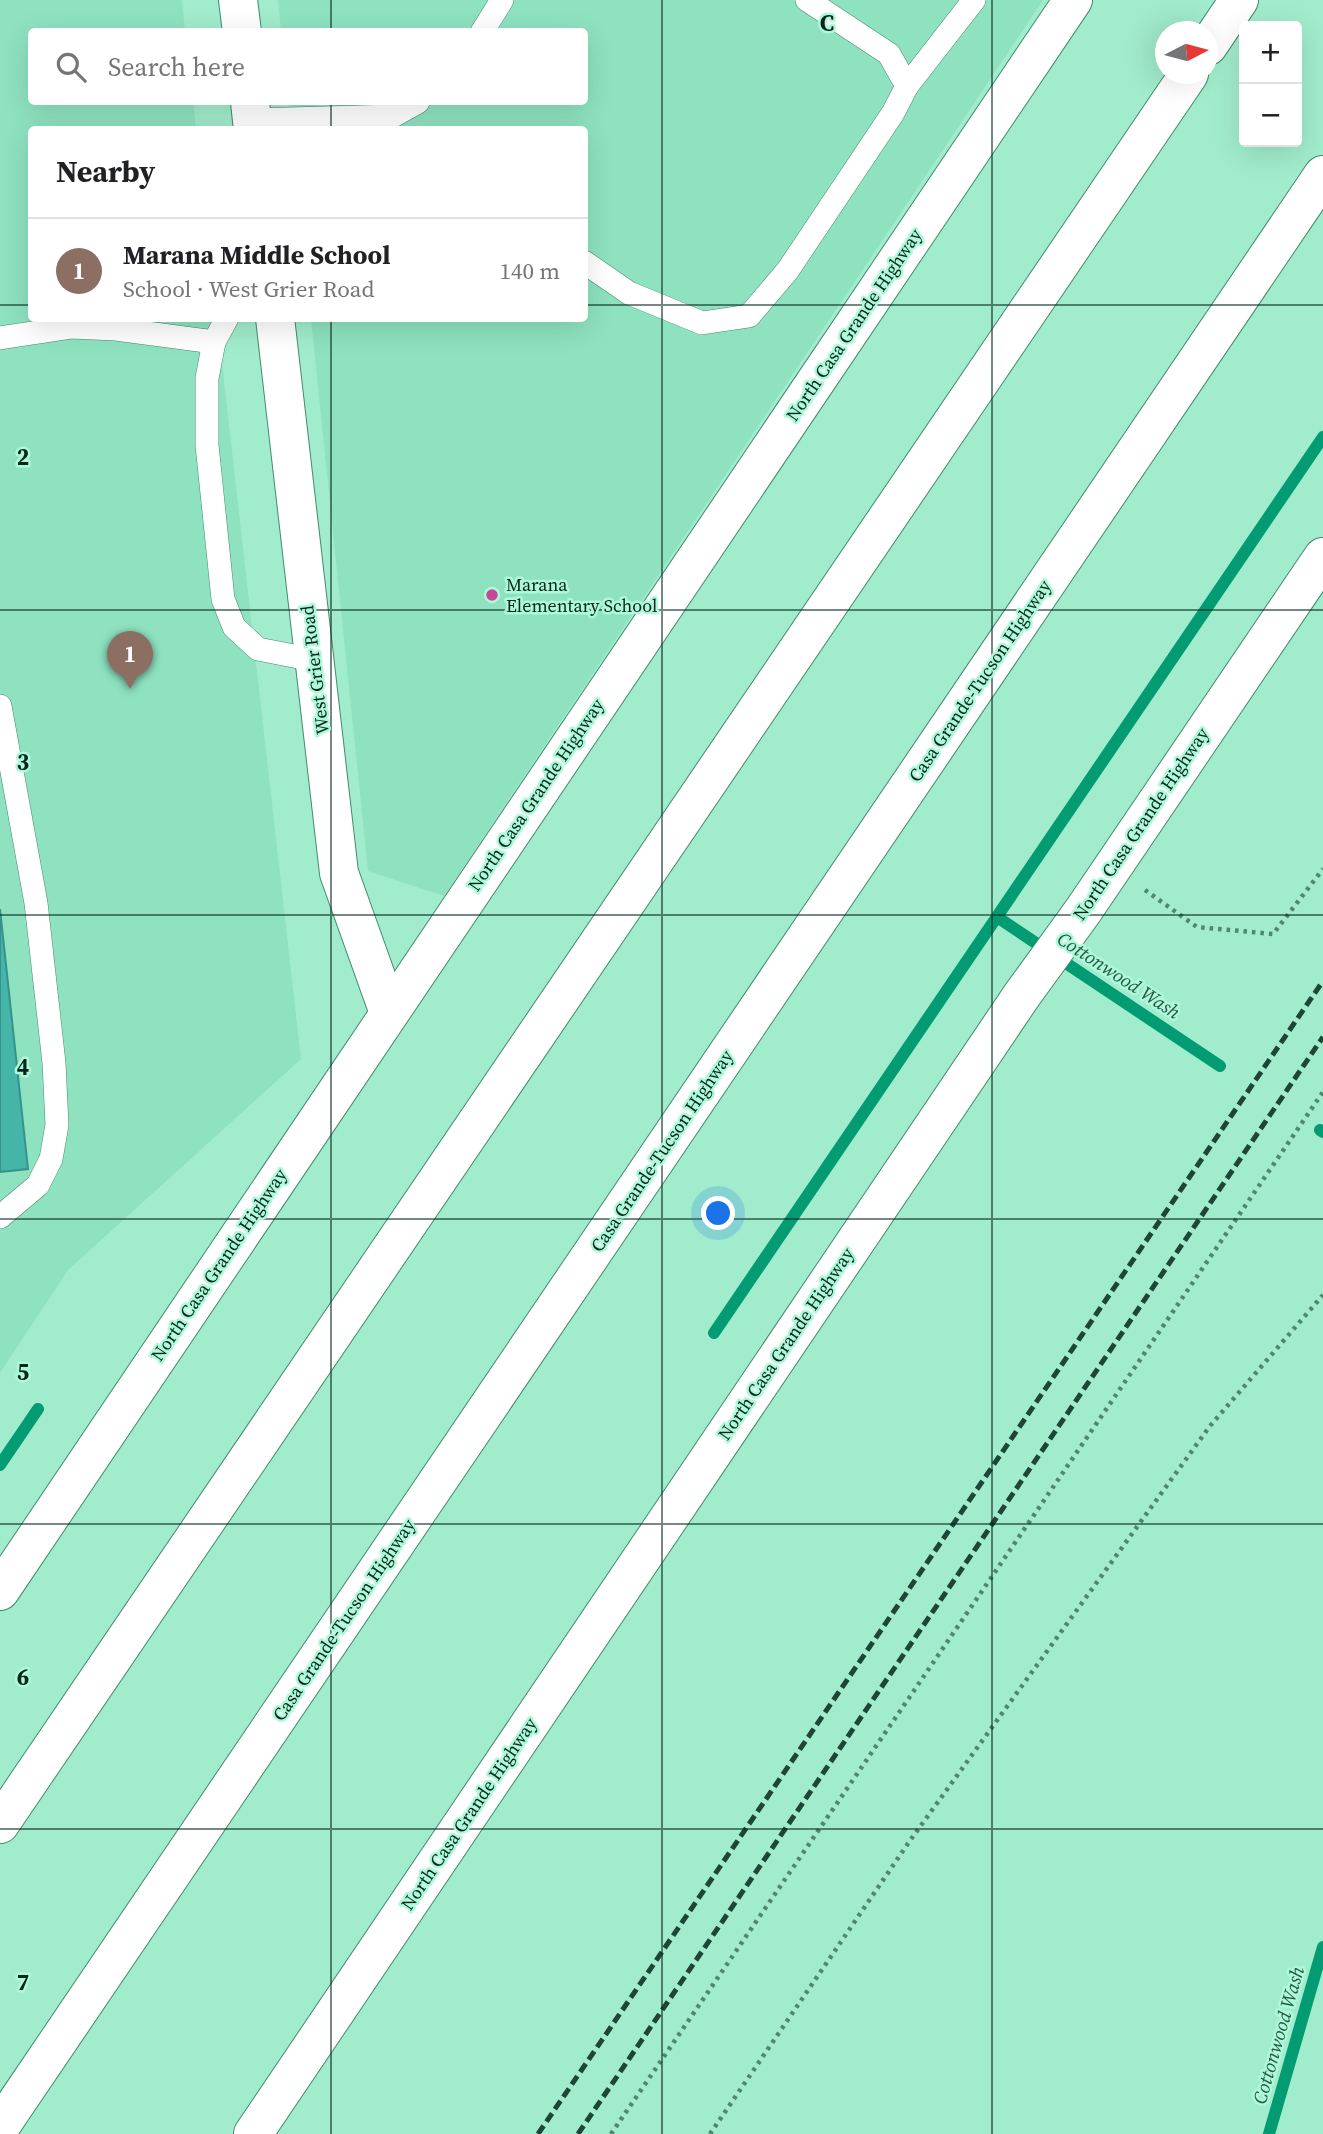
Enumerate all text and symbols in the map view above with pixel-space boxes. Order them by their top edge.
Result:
text: C [820,7,834,39]
north arrow [1155,21,1218,84]
map controls [1239,21,1302,147]
button: + [1239,21,1302,84]
search box [28,28,588,105]
icon: search [52,48,90,86]
text: Search here [108,49,245,85]
button: − [1239,84,1302,147]
text: Nearby [56,151,155,192]
street label: North Casa Grande Highway [780,223,928,426]
text: Marana Middle School [123,237,391,273]
text: 1 [73,255,85,287]
text: 140 m [499,255,560,287]
text: School · West Grier Road [123,273,375,305]
text: 2 [17,441,29,473]
place label: Marana Elementary School [506,572,657,618]
street label: Casa Grande-Tucson Highway [902,574,1057,787]
marker: Marana Elementary School [484,587,500,603]
street label: West Grier Road [294,604,335,736]
pin: 1 [107,631,153,689]
street label: North Casa Grande Highway [462,693,610,896]
street label: North Casa Grande Highway [1067,722,1215,925]
text: 3 [17,746,29,778]
water label: Cottonwood Wash [1052,925,1186,1025]
street label: Casa Grande-Tucson Highway [584,1044,739,1257]
text: 4 [17,1051,29,1083]
street label: North Casa Grande Highway [145,1163,293,1366]
your location [701,1196,735,1230]
street label: North Casa Grande Highway [712,1242,860,1445]
text: 5 [17,1356,29,1388]
street label: Casa Grande-Tucson Highway [266,1513,421,1726]
text: 6 [17,1661,29,1693]
street label: North Casa Grande Highway [395,1712,543,1915]
water label: Cottonwood Wash [1246,1963,1310,2107]
text: 7 [17,1966,29,1998]

